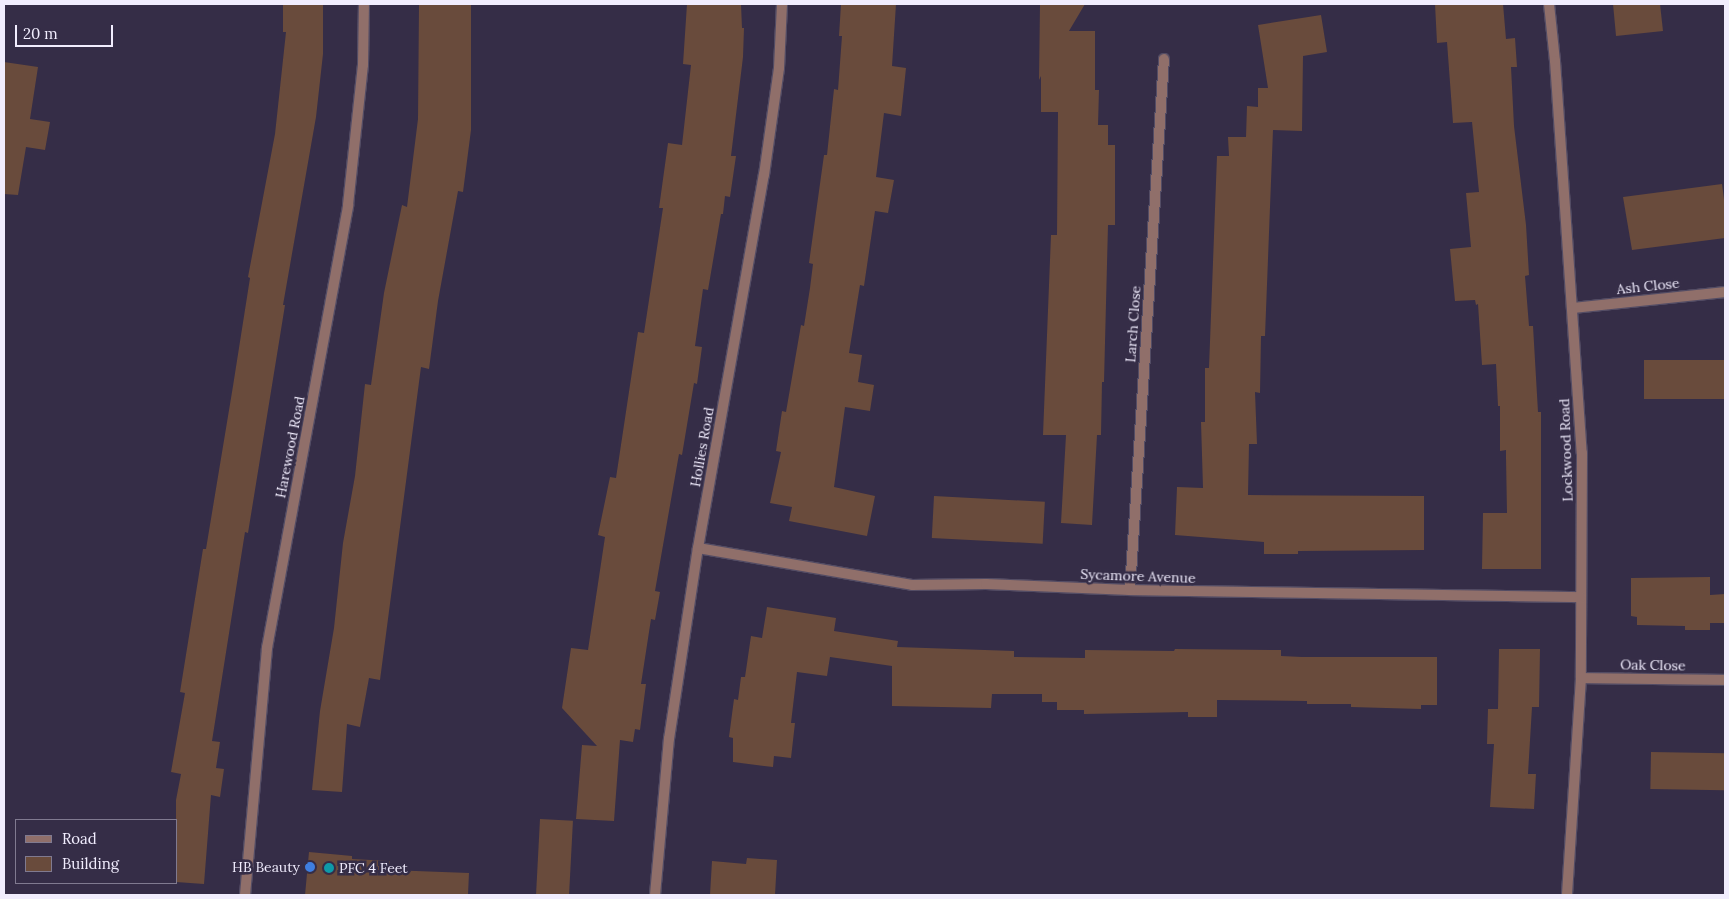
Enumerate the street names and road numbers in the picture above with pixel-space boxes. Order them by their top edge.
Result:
street label: Ash Close [1616,274,1680,298]
street label: Larch Close [1122,285,1144,363]
street label: Harewood Road [272,395,308,499]
street label: Lockwood Road [1556,398,1576,502]
street label: Hollies Road [687,406,717,488]
street label: Sycamore Avenue [1080,566,1196,586]
street label: Oak Close [1620,656,1686,674]

